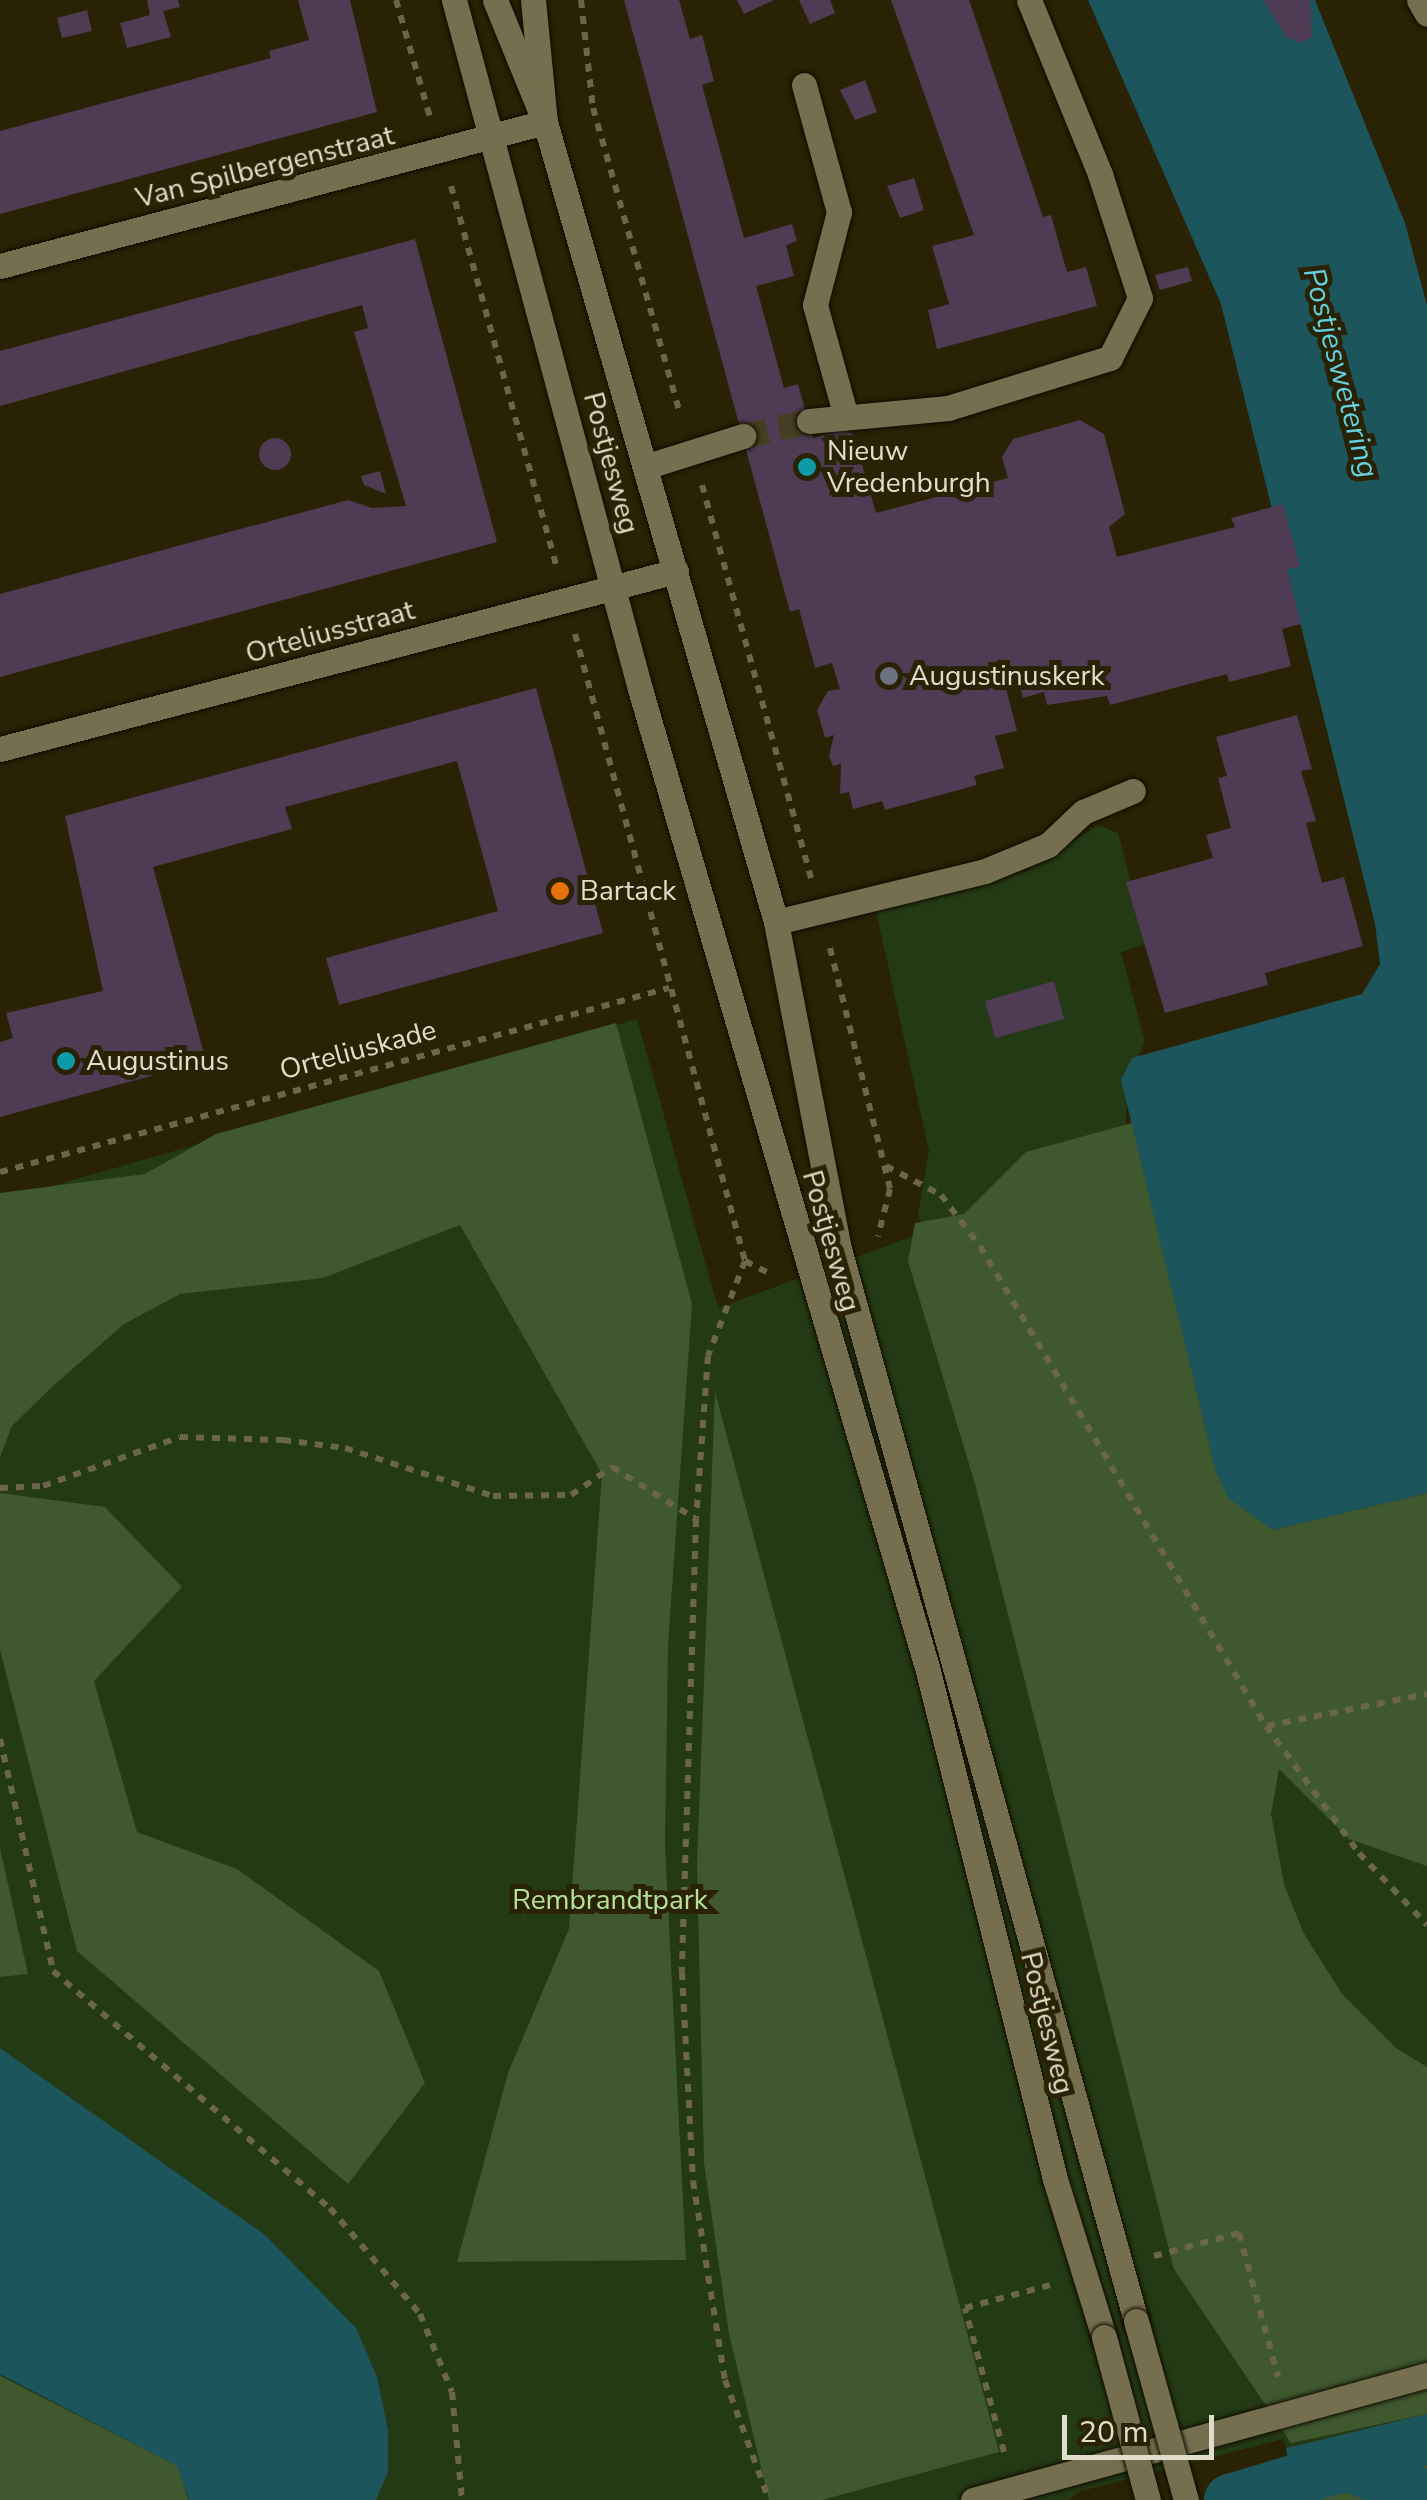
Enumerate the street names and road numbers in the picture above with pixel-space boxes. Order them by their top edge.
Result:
street label: Van Spilbergenstraat [133,119,397,215]
street label: Postjesweg [576,389,646,537]
street label: Orteliusstraat [242,593,418,671]
street label: Orteliuskade [276,1013,440,1087]
street label: Postjesweg [795,1167,867,1315]
street label: Postjesweg [1013,1949,1081,2097]

